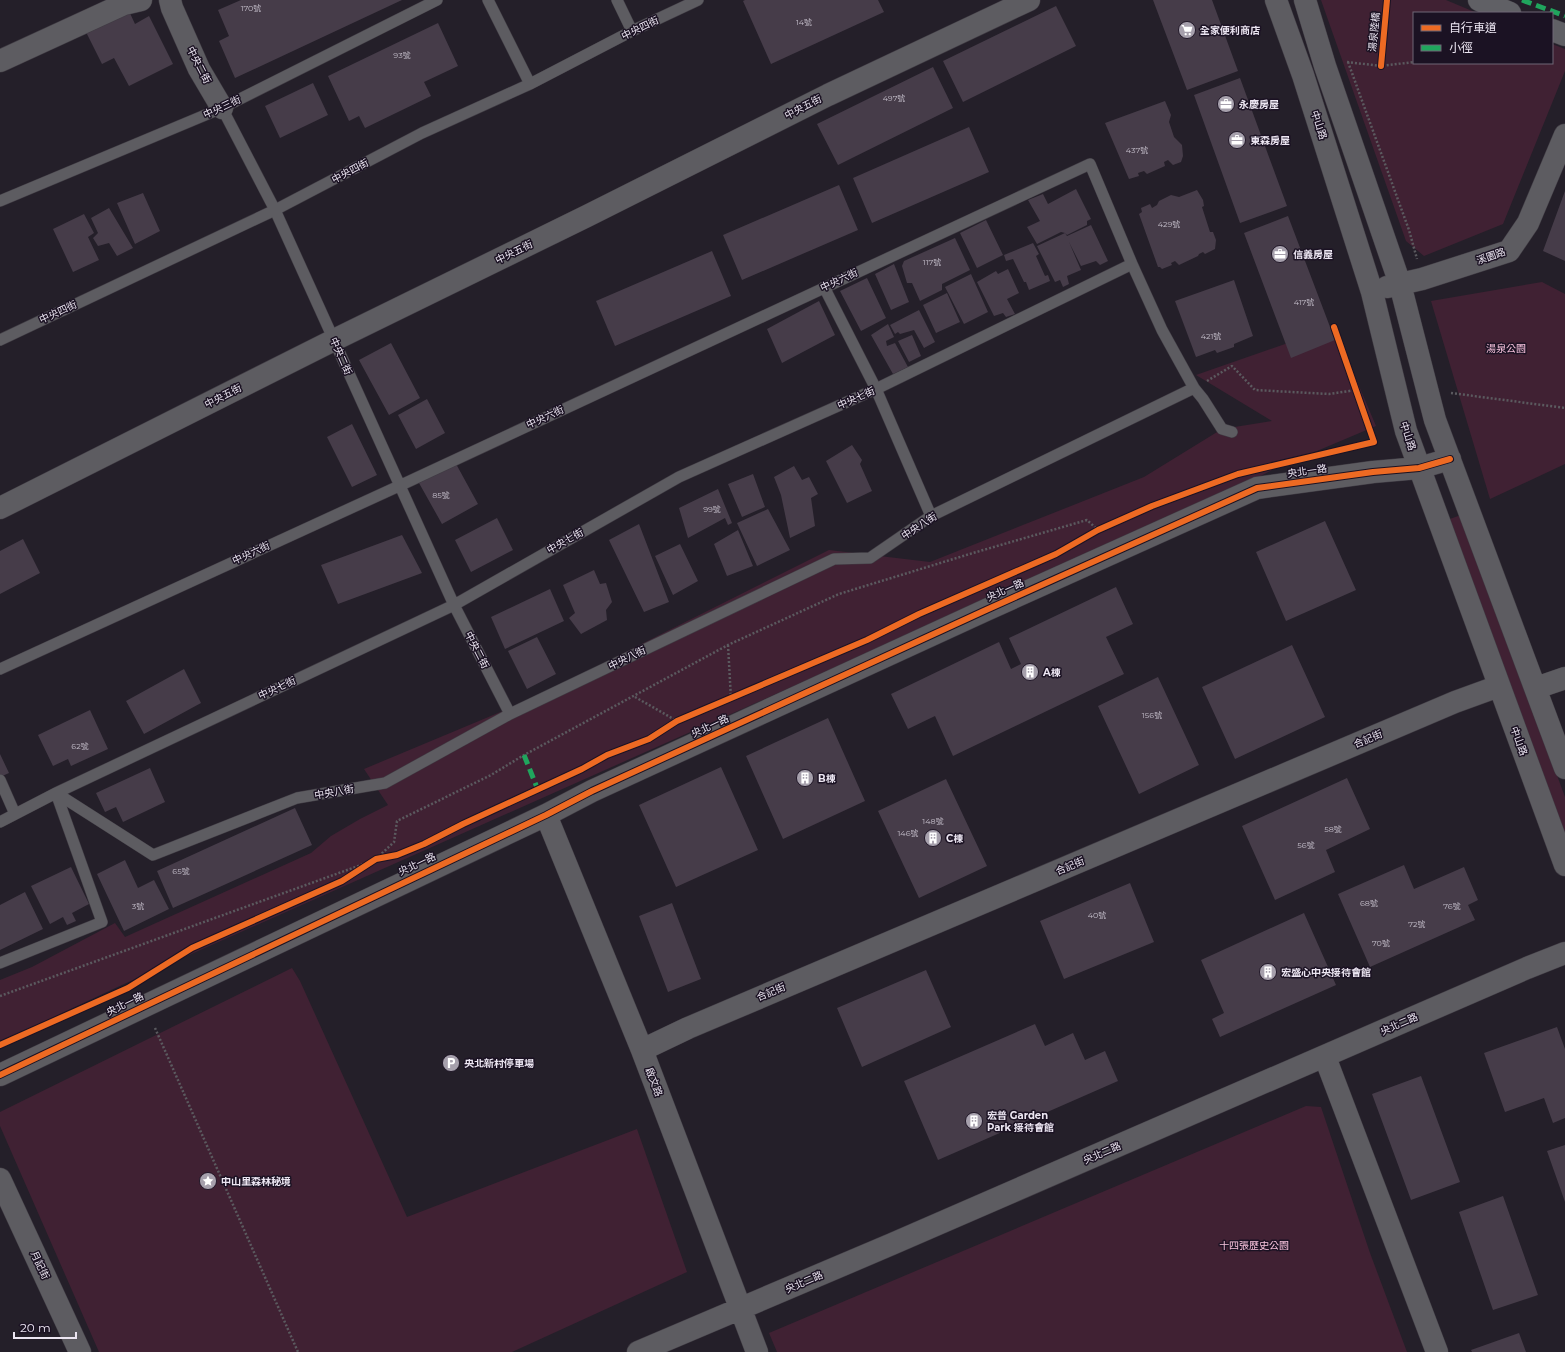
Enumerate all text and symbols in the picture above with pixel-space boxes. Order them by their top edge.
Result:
house number: 170號 [241,3,261,13]
street label: 湯泉陸橋 [1365,11,1383,53]
legend [1413,12,1553,64]
street label: 中央四街 [619,13,661,43]
house number: 14號 [796,17,812,27]
supermarket icon: 全家便利商店 [1177,20,1197,40]
text: 自行車道 [1449,20,1497,35]
place label: 全家便利商店 [1200,24,1260,37]
text: 小徑 [1449,40,1473,55]
street label: 中央二街 [184,44,214,86]
house number: 93號 [393,50,411,60]
street label: 中央五街 [782,92,824,122]
street label: 中央三街 [201,93,243,121]
house number: 497號 [883,93,905,103]
office icon: 永慶房屋 [1216,94,1236,114]
place label: 永慶房屋 [1239,98,1279,111]
street label: 中山路 [1308,109,1330,141]
office icon: 東森房屋 [1227,130,1247,150]
place label: 東森房屋 [1250,134,1290,147]
house number: 437號 [1126,145,1148,155]
street label: 中央四街 [329,156,371,186]
house number: 429號 [1158,219,1180,229]
street label: 中央五街 [493,237,535,267]
office icon: 信義房屋 [1270,244,1290,264]
street label: 溪園路 [1475,245,1507,267]
place label: 信義房屋 [1293,248,1333,261]
house number: 117號 [923,257,941,267]
street label: 中央六街 [818,266,860,294]
house number: 417號 [1294,297,1314,307]
street label: 中央四街 [37,298,79,326]
house number: 421號 [1201,331,1221,341]
street label: 中央二街 [327,335,355,377]
park label: 湯泉公園 [1486,342,1526,355]
street label: 中央五街 [202,381,244,411]
street label: 中央七街 [835,384,877,412]
street label: 中央六街 [524,403,566,431]
street label: 中山路 [1397,420,1419,452]
street label: 央北一路 [1286,462,1328,480]
house number: 85號 [432,490,450,500]
house number: 99號 [703,504,721,514]
street label: 中央八街 [899,510,939,542]
street label: 中央七街 [544,526,586,556]
street label: 中央六街 [230,539,272,567]
street label: 央北一路 [984,576,1026,604]
street label: 中央二街 [462,629,492,671]
street label: 中央八街 [606,643,648,673]
building icon: A棟 [1020,662,1040,682]
place label: A棟 [1042,666,1061,679]
street label: 中央七街 [256,674,298,702]
house number: 156號 [1142,710,1162,720]
street label: 央北一路 [689,712,731,740]
street label: 中山路 [1508,725,1530,757]
street label: 合記街 [1352,727,1384,751]
house number: 62號 [71,741,89,751]
building icon: B棟 [795,768,815,788]
place label: B棟 [818,772,836,785]
street label: 中央八街 [313,782,355,802]
house number: 148號 [922,816,944,826]
house number: 58號 [1324,824,1342,834]
house number: 146號 [897,828,919,838]
building icon: C棟 [923,828,943,848]
place label: C棟 [946,832,963,845]
house number: 56號 [1297,840,1315,850]
street label: 央北一路 [396,850,438,878]
street label: 合記街 [1054,854,1086,878]
house number: 65號 [172,866,190,876]
house number: 68號 [1360,898,1378,908]
house number: 3號 [132,901,144,911]
house number: 76號 [1443,901,1461,911]
house number: 40號 [1088,910,1106,920]
house number: 72號 [1408,919,1426,929]
house number: 70號 [1372,938,1390,948]
building icon: 宏盛心中央接待會館 [1258,962,1278,982]
place label: 宏盛心中央接待會館 [1281,966,1371,979]
street label: 合記街 [755,980,787,1004]
street label: 央北一路 [104,989,146,1019]
street label: 央北二路 [1378,1010,1420,1038]
parking icon: 央北新村停車場 [441,1053,461,1073]
place label: 央北新村停車場 [464,1057,534,1070]
street label: 啟文路 [643,1066,665,1098]
place label: 宏普 Garden Park 接待會館 [987,1109,1054,1134]
building icon: 宏普 Garden Park 接待會館 [964,1111,984,1131]
street label: 央北二路 [1081,1139,1123,1167]
place icon: 中山里森林秘境 [198,1171,218,1191]
place label: 中山里森林秘境 [221,1175,291,1188]
park label: 十四張歷史公園 [1219,1239,1289,1252]
street label: 月記街 [28,1249,52,1281]
street label: 央北二路 [783,1268,825,1296]
scale bar [14,1314,76,1340]
text: 20 m [20,1320,51,1335]

